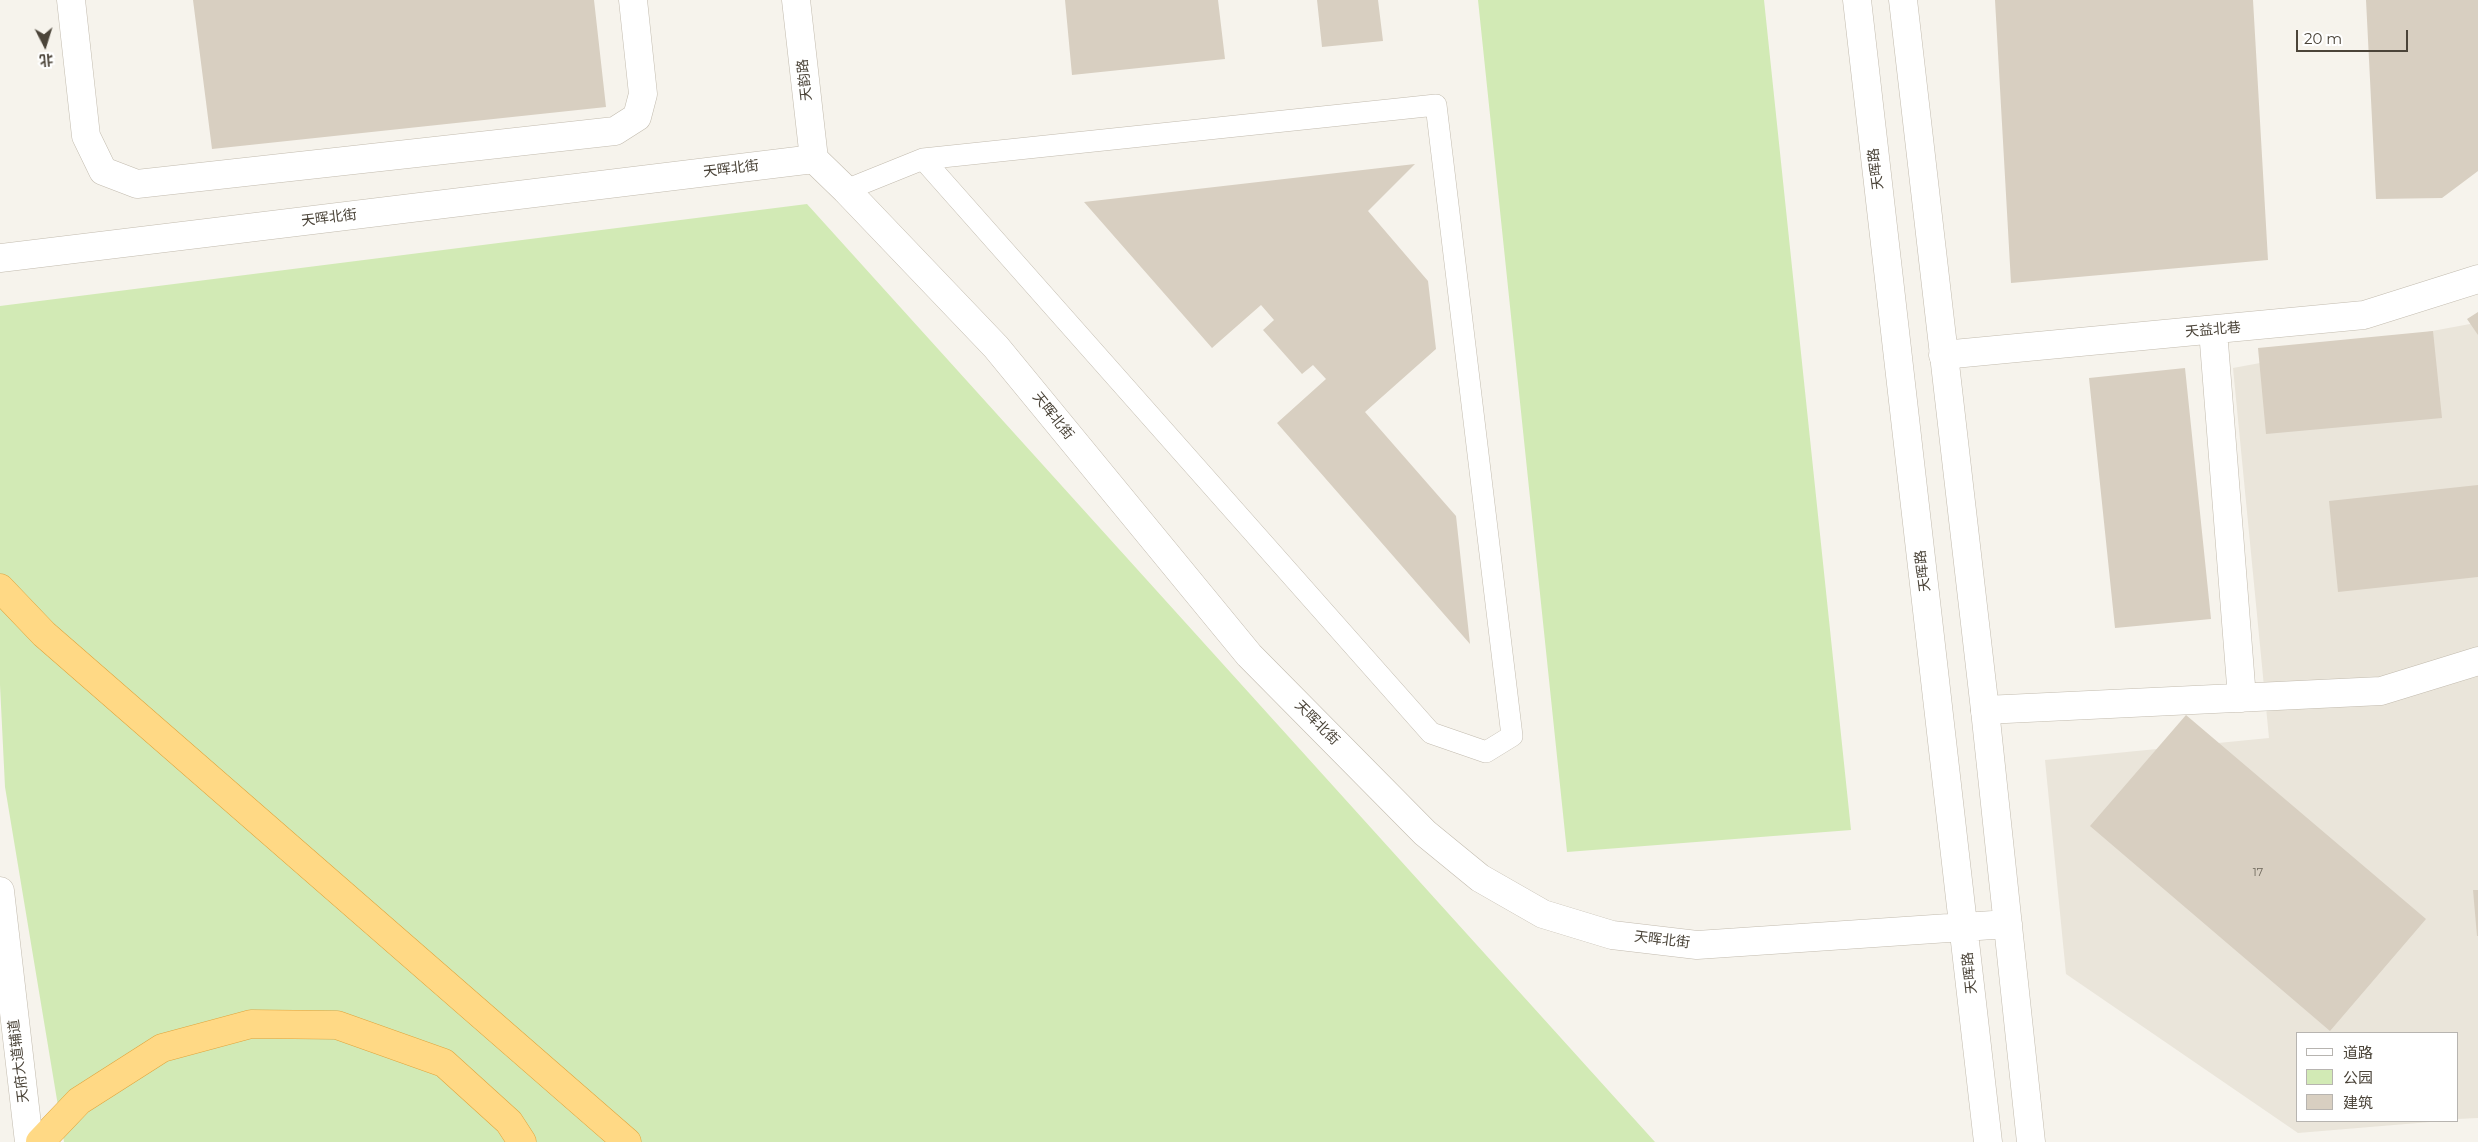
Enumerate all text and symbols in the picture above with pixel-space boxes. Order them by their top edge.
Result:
north arrow [20,20,70,70]
scale bar [2298,20,2410,52]
text: 20 m [2304,29,2342,48]
text: 北 [39,50,54,70]
street label: 天韵路 [794,58,816,102]
street label: 天晖路 [1865,147,1887,191]
street label: 天晖北街 [702,157,760,181]
street label: 天晖北街 [300,206,358,230]
street label: 天益北巷 [2184,319,2242,341]
street label: 天晖北街 [1029,389,1077,443]
street label: 天晖路 [1912,549,1934,593]
street label: 天晖北街 [1291,697,1343,749]
house number: 17 [2253,866,2263,880]
street label: 天晖北街 [1633,928,1691,952]
street label: 天晖路 [1959,951,1981,995]
street label: 天府大道辅道 [6,1018,32,1104]
legend [2296,1032,2458,1122]
text: 道路 [2343,1043,2373,1062]
text: 公园 [2343,1068,2373,1087]
text: 建筑 [2343,1093,2373,1112]

